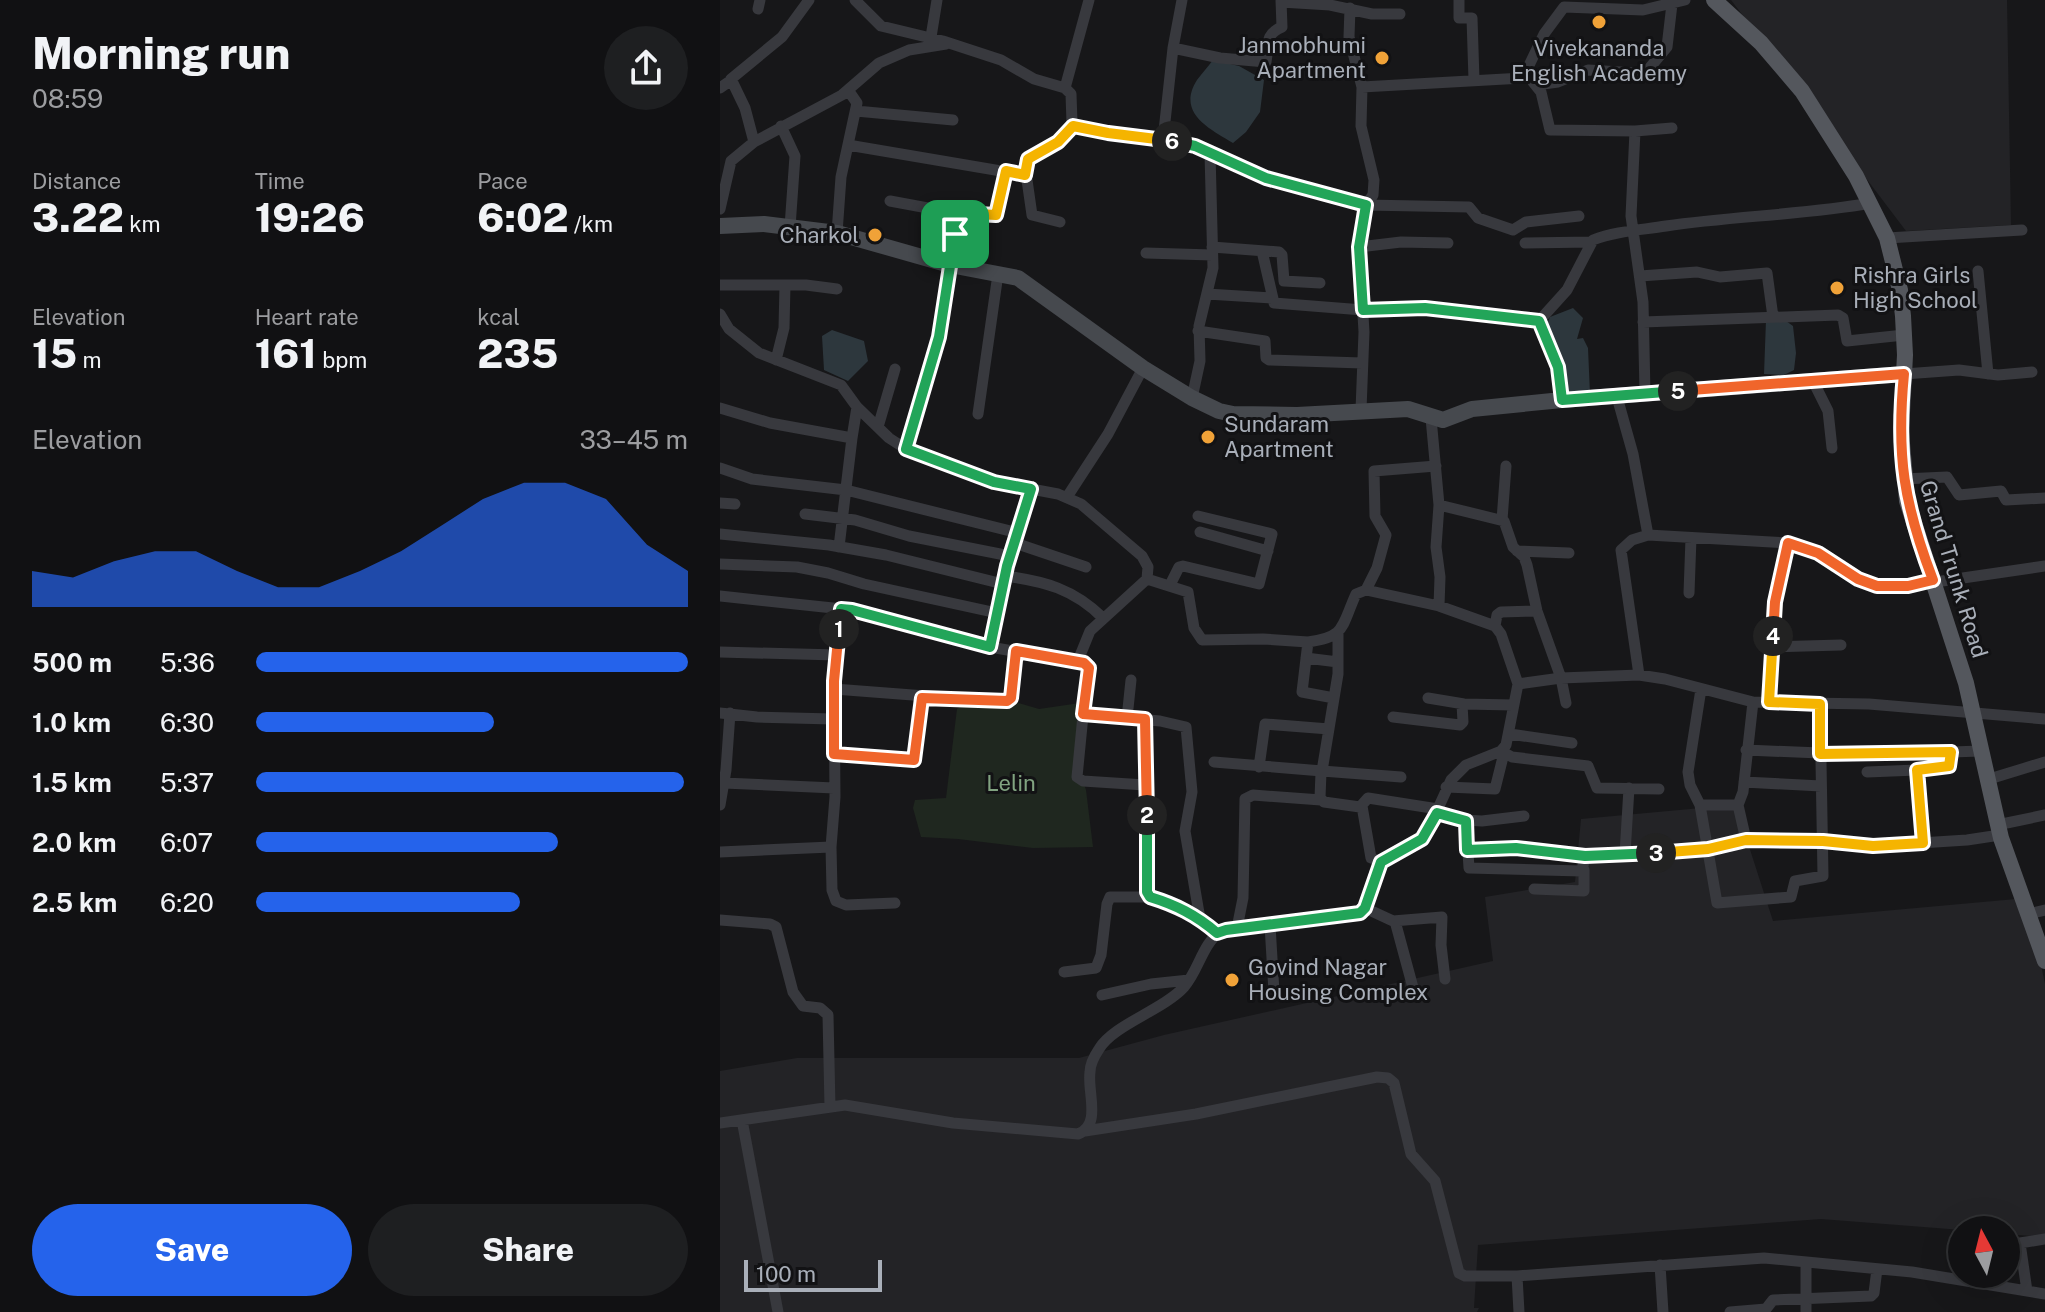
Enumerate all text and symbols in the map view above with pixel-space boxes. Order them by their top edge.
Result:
marker: Vivekananda English Academy [1590,13,1608,31]
button: share [604,26,688,110]
text: Morning run [32,27,290,79]
place label: Janmobhumi Apartment [1238,32,1366,83]
place label: Vivekananda English Academy [1511,35,1687,86]
marker: Janmobhumi Apartment [1373,49,1391,67]
text: 08:59 [32,83,103,114]
pin: 6 [1152,121,1192,161]
text: 6 [1165,128,1179,154]
text: Distance [32,168,121,194]
text: Time [255,168,305,194]
text: Pace [477,168,528,194]
text: 3.22 [32,194,124,241]
text: 19:26 [255,194,365,241]
text: 6:02 [477,194,569,241]
pin [921,200,989,268]
text: km [124,211,161,237]
text: /km [569,211,613,237]
icon: arrive [933,212,977,256]
place label: Charkol [779,222,859,248]
marker: Charkol [866,226,884,244]
place label: Rishra Girls High School [1853,262,1978,313]
marker: Rishra Girls High School [1828,279,1846,297]
text: Elevation [32,304,125,330]
text: Heart rate [255,304,359,330]
text: kcal [477,304,520,330]
text: 15 [32,330,77,377]
text: 161 [255,330,317,377]
text: 235 [477,330,558,377]
text: m [77,347,102,373]
text: bpm [317,347,367,373]
pin: 5 [1658,371,1698,411]
text: 5 [1671,378,1685,404]
place label: Sundaram Apartment [1224,411,1334,462]
text: Elevation [32,424,142,455]
text: 33–45 m [579,424,688,455]
marker: Sundaram Apartment [1199,428,1217,446]
street label: Grand Trunk Road [1915,477,1993,661]
pin: 1 [819,609,859,649]
text: 1 [834,616,844,642]
pin: 4 [1753,616,1793,656]
text: 4 [1766,623,1780,649]
text: 500 m [32,647,112,678]
text: 5:36 [160,647,215,678]
text: 1.0 km [32,707,111,738]
text: 6:30 [160,707,214,738]
text: 1.5 km [32,767,112,798]
text: 5:37 [160,767,214,798]
park label: Lelin [986,770,1036,796]
pin: 2 [1127,795,1167,835]
text: 2 [1140,802,1154,828]
text: 2.0 km [32,827,117,858]
text: 6:07 [160,827,213,858]
pin: 3 [1636,833,1676,873]
text: 3 [1649,840,1663,866]
text: 2.5 km [32,887,117,918]
text: 6:20 [160,887,214,918]
place label: Govind Nagar Housing Complex [1248,954,1428,1005]
marker: Govind Nagar Housing Complex [1223,971,1241,989]
button: Save [32,1204,352,1296]
button: Share [368,1204,688,1296]
north arrow [1948,1216,2020,1288]
map controls [1948,1216,2020,1288]
scale bar [744,1256,882,1292]
text: 100 m [756,1261,816,1287]

